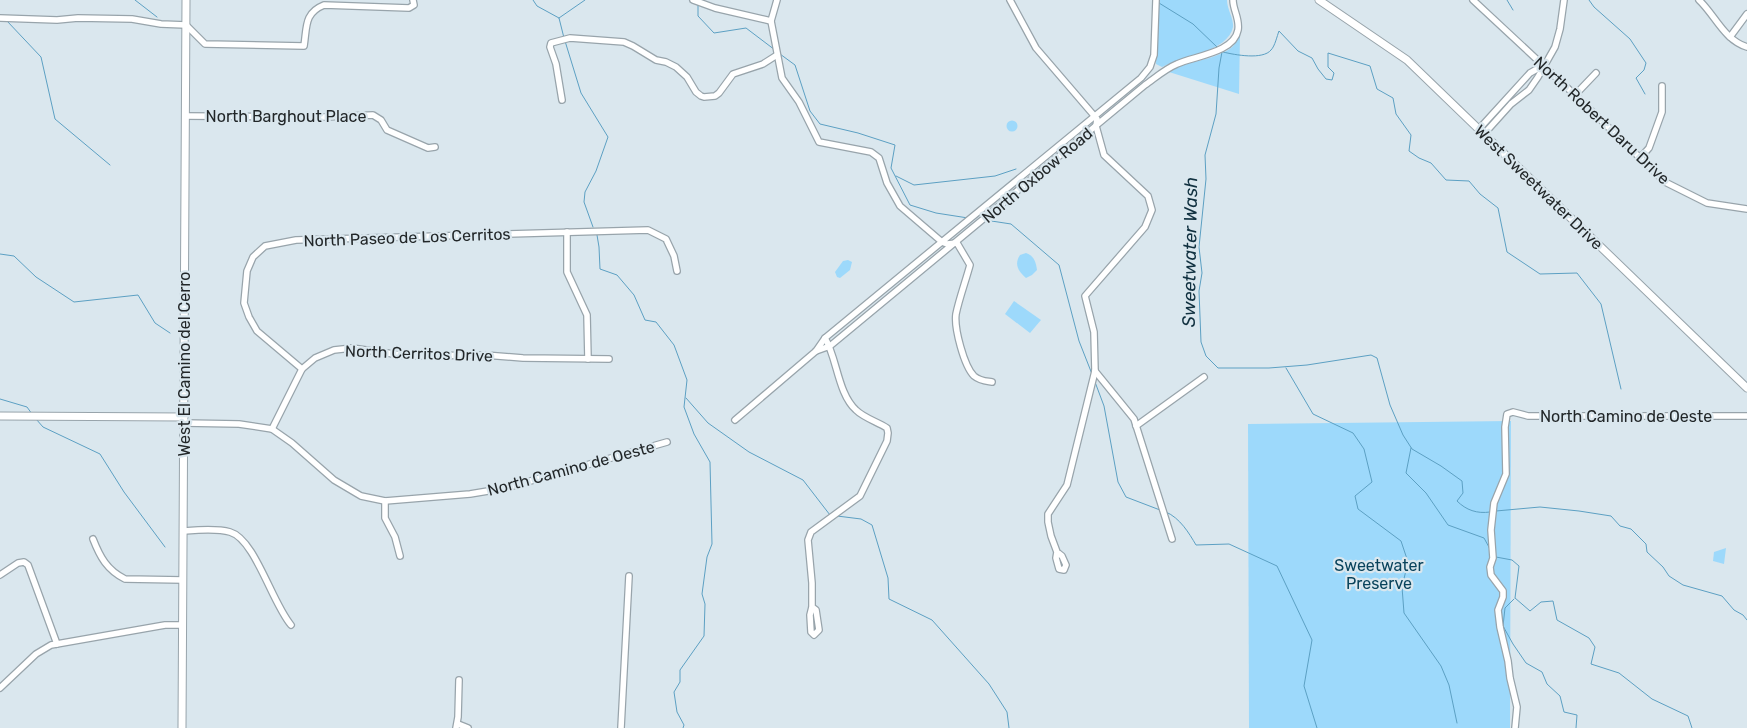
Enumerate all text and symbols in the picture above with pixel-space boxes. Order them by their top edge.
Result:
street label: North Robert Daru Drive [1530,53,1673,188]
street label: North Barghout Place [206,107,366,126]
street label: West Sweetwater Drive [1470,121,1607,254]
street label: North Oxbow Road [978,124,1096,227]
water label: Sweetwater Wash [1178,177,1202,327]
street label: North Paseo de Los Cerritos [303,224,511,251]
street label: West El Camino del Cerro [175,272,194,456]
street label: North Cerritos Drive [345,341,493,366]
street label: North Camino de Oeste [1540,407,1712,426]
street label: North Camino de Oeste [485,437,657,500]
park label: Sweetwater Preserve [1334,556,1424,593]

